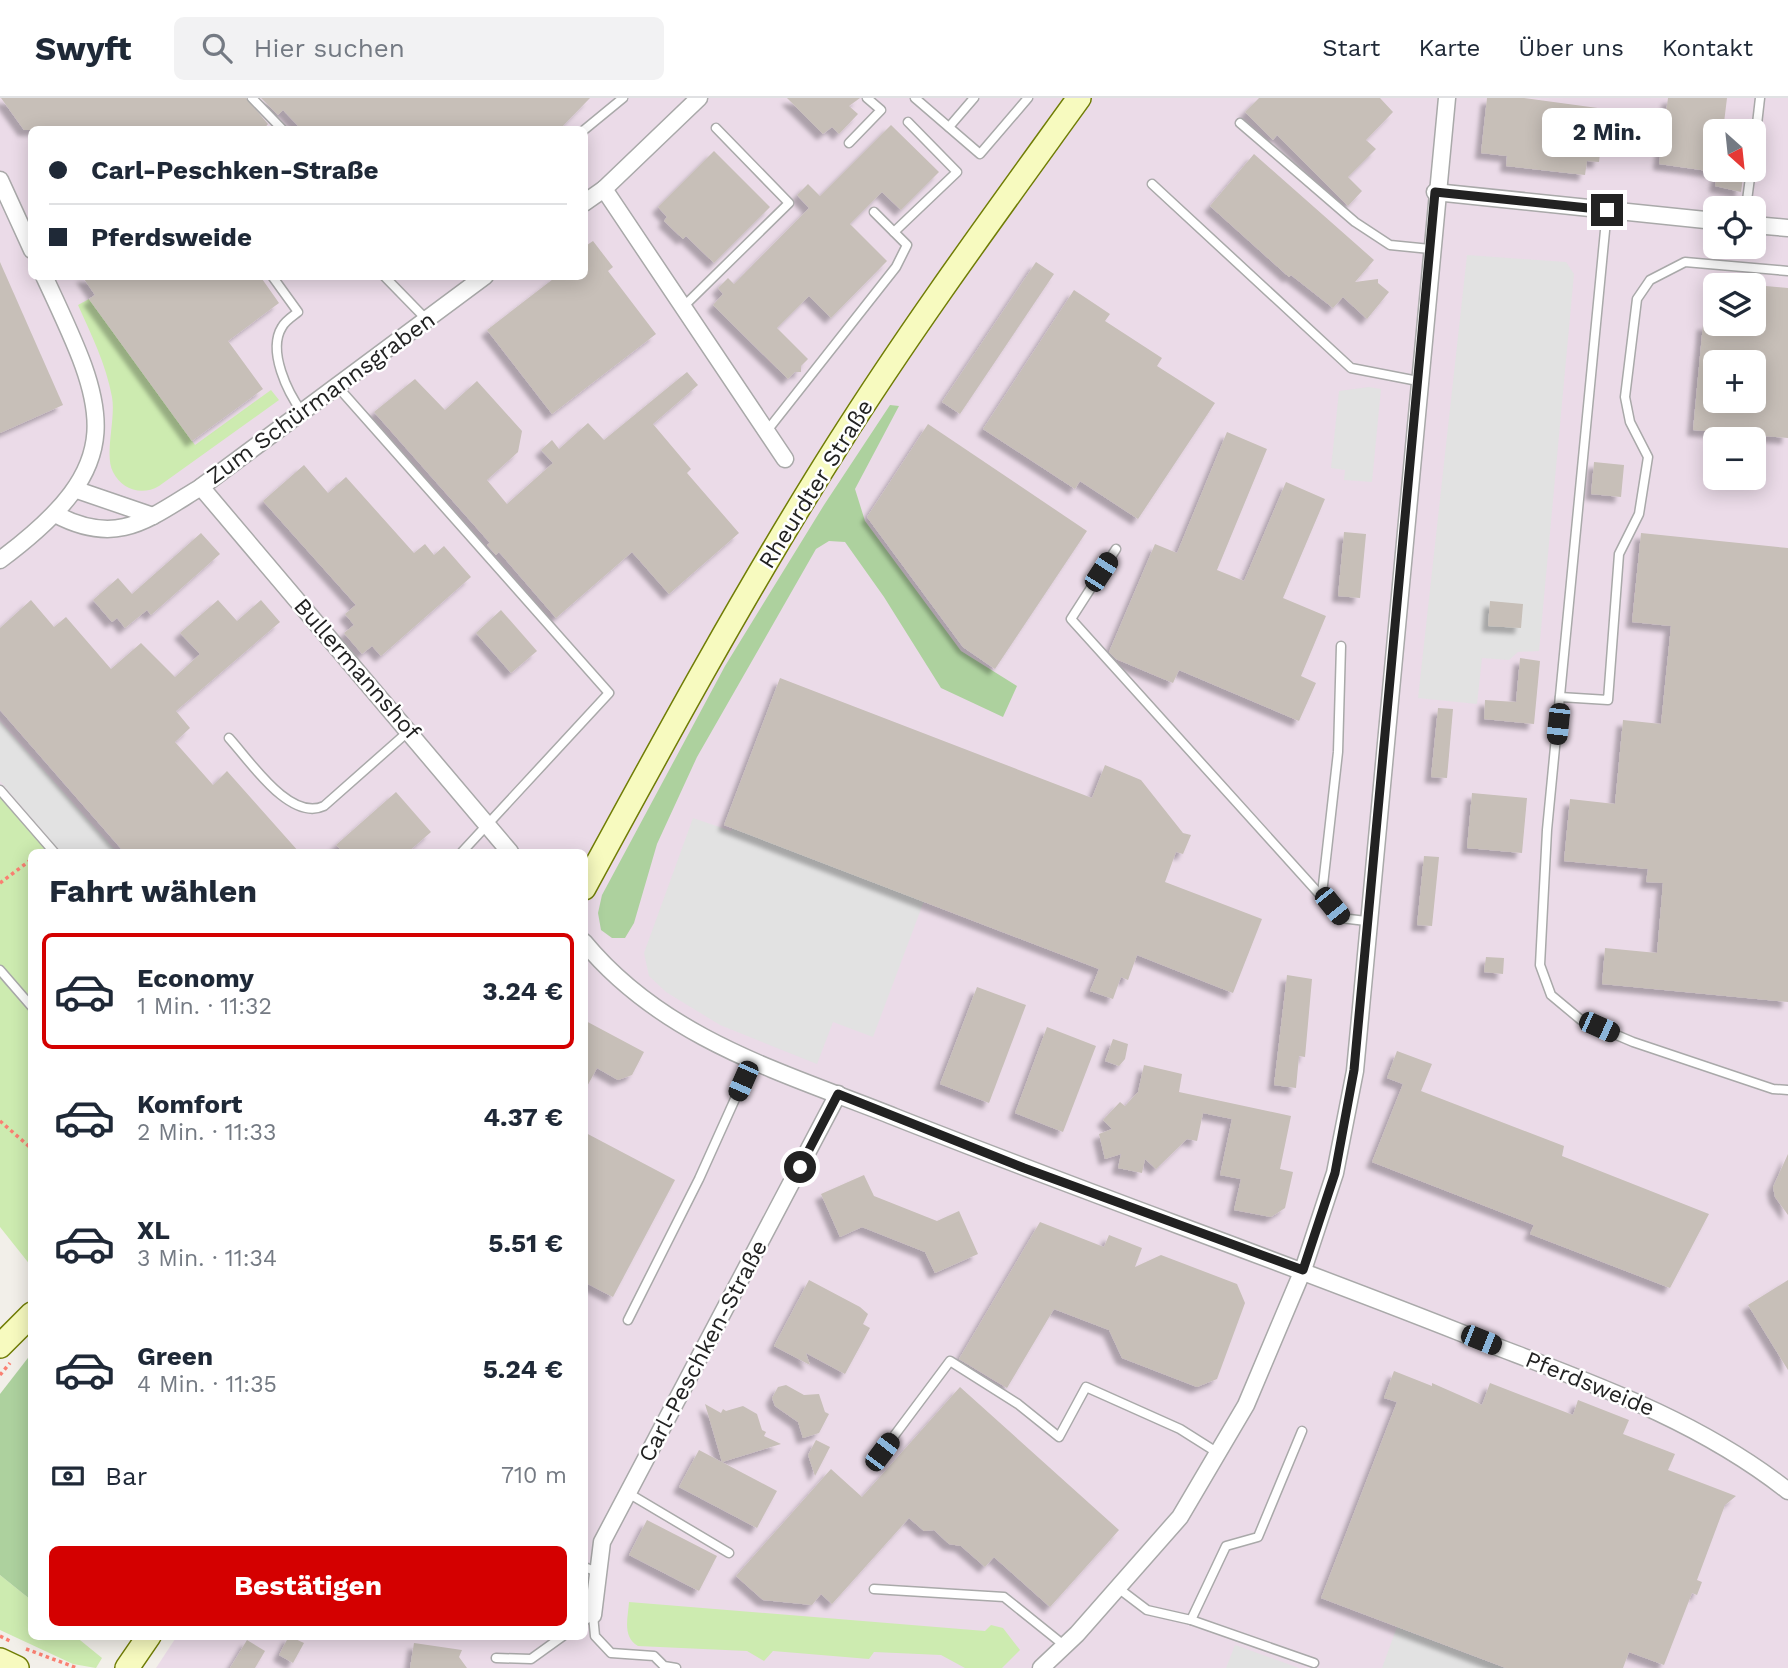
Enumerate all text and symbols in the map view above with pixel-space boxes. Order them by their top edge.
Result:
search box [174,17,664,80]
text: Swyft [35,29,132,68]
icon: search [198,29,236,67]
text: Hier suchen [254,33,405,63]
text: Start [1322,34,1380,62]
text: Karte [1418,34,1480,62]
text: Über uns [1518,34,1624,62]
text: Kontakt [1662,34,1753,62]
callout: 2 Min. [1542,108,1672,158]
text: 2 Min. [1573,119,1641,146]
north arrow [1703,119,1766,182]
map controls [1703,119,1766,490]
text: Carl-Peschken-Straße [91,155,379,185]
route end [1591,194,1623,226]
button: locate [1703,196,1766,259]
text: Pferdsweide [91,222,252,252]
button: layers [1703,273,1766,336]
street label: Zum Schürmannsgraben [202,306,440,490]
button: + [1703,350,1766,413]
street label: Rheurdter Straße [753,395,879,573]
button: − [1703,427,1766,490]
car [1081,549,1122,595]
street label: Bullermannshof [288,593,426,745]
car [1546,702,1571,746]
text: Fahrt wählen [49,872,257,910]
car [1311,883,1354,929]
icon: car [53,960,116,1023]
text: Economy [137,963,254,993]
text: 3.24 € [482,976,563,1006]
text: 1 Min. · 11:32 [137,993,272,1020]
car [1576,1009,1623,1045]
car [725,1058,762,1104]
icon: car [53,1086,116,1149]
text: Komfort [137,1089,242,1119]
text: 4.37 € [483,1102,563,1132]
text: 2 Min. · 11:33 [137,1119,276,1146]
route start [784,1151,816,1183]
icon: car [53,1212,116,1275]
text: XL [137,1215,170,1245]
text: 5.51 € [488,1228,563,1258]
street label: Carl-Peschken-Straße [633,1235,773,1467]
text: 3 Min. · 11:34 [137,1245,277,1272]
car [1458,1322,1505,1358]
icon: car [53,1338,116,1401]
text: Green [137,1341,213,1371]
street label: Pferdsweide [1522,1346,1658,1422]
text: 5.24 € [483,1354,563,1384]
text: 4 Min. · 11:35 [137,1371,277,1398]
car [861,1429,904,1475]
icon: cash [49,1457,87,1495]
text: Bar [105,1461,147,1491]
text: 710 m [501,1462,567,1489]
button: Bestätigen [49,1546,567,1626]

